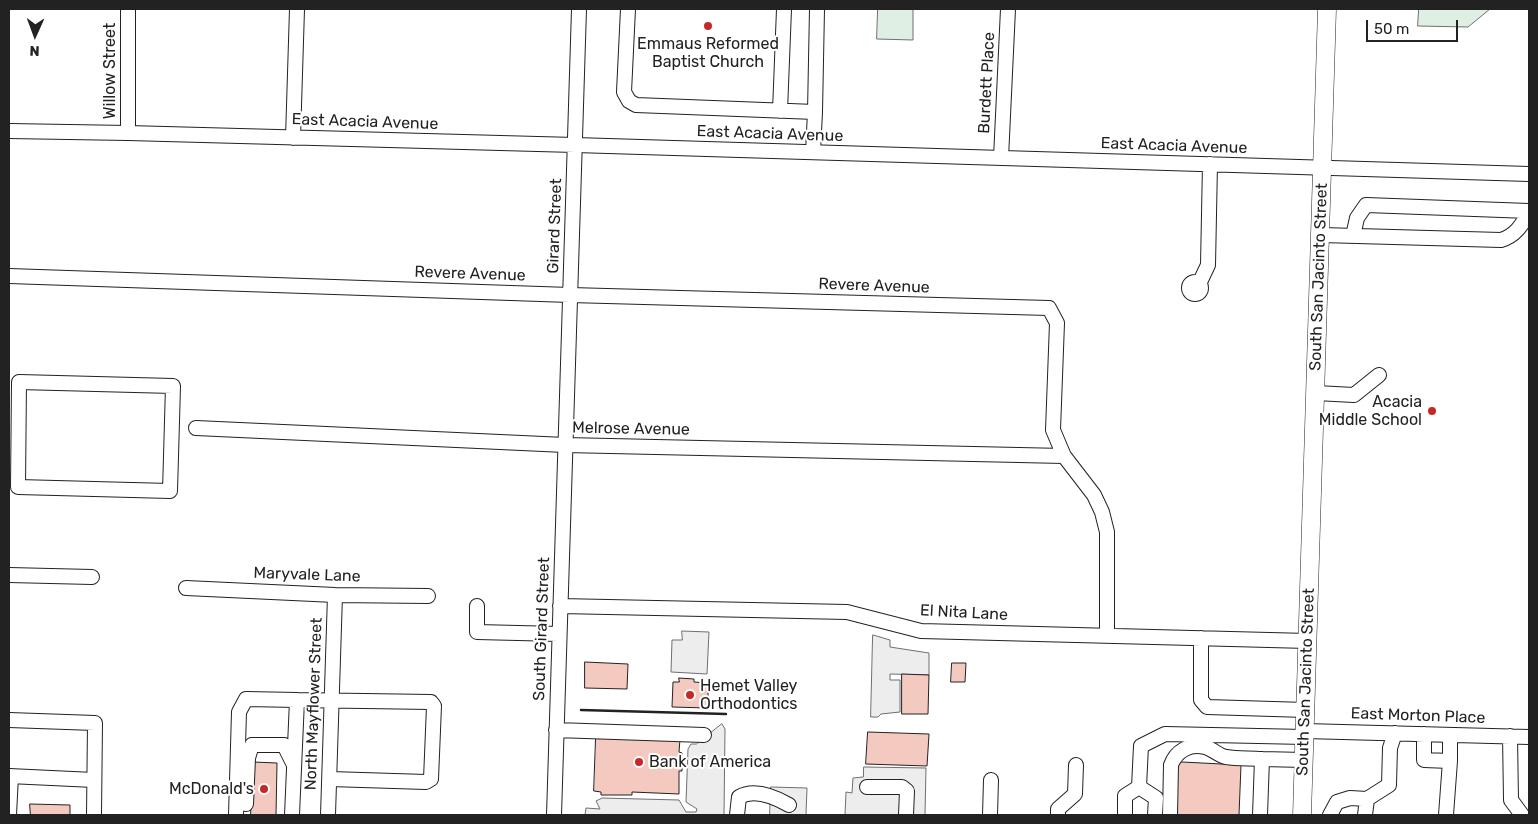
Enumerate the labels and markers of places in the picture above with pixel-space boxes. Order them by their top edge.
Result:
marker: Emmaus Reformed Baptist Church [702,20,714,32]
place label: Emmaus Reformed Baptist Church [637,34,779,72]
place label: Acacia Middle School [1319,392,1422,430]
marker: Acacia Middle School [1426,405,1438,417]
place label: Hemet Valley Orthodontics [700,676,797,714]
marker: Hemet Valley Orthodontics [684,689,696,701]
place label: Bank of America [649,752,771,772]
marker: Bank of America [633,756,645,768]
place label: McDonald's [169,779,254,799]
marker: McDonald's [258,783,270,795]

